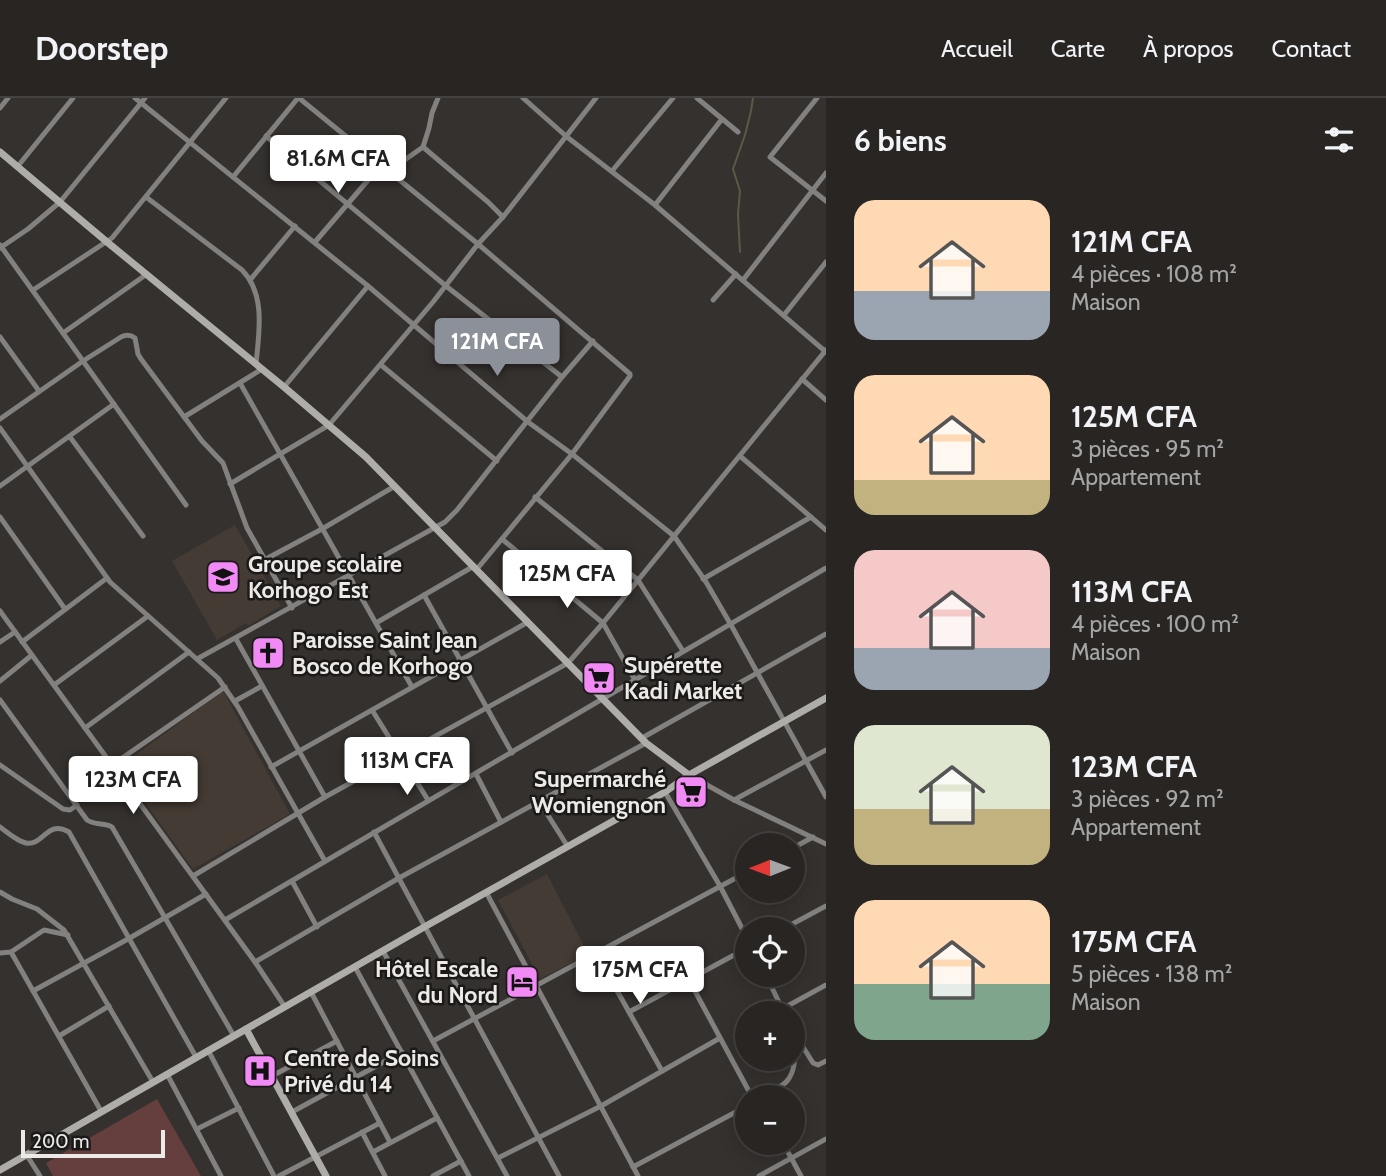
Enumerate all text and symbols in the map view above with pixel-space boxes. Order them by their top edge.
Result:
text: Doorstep [35,28,168,68]
text: Accueil [941,34,1013,63]
text: Carte [1051,34,1105,63]
text: À propos [1143,34,1234,63]
text: Contact [1272,34,1351,63]
icon: filters [1320,121,1358,159]
text: 6 biens [854,122,947,159]
pin: 81.6M CFA [258,136,418,195]
text: 81.6M CFA [286,144,390,172]
text: 121M CFA [1071,223,1192,260]
icon: home [910,228,994,312]
text: 4 pièces · 108 m² [1071,260,1237,288]
text: Maison [1071,288,1140,316]
pin: 121M CFA [425,318,569,378]
text: 121M CFA [451,327,543,355]
text: 125M CFA [1071,398,1197,435]
icon: home [910,403,994,487]
text: 3 pièces · 95 m² [1071,435,1224,463]
text: Appartement [1071,463,1201,491]
place label: Groupe scolaire Korhogo Est [248,550,402,604]
pin: 125M CFA [495,550,639,610]
school or university icon: Groupe scolaire Korhogo Est [204,558,242,596]
text: 125M CFA [519,559,615,587]
text: 113M CFA [1071,573,1192,610]
icon: home [910,578,994,662]
text: 4 pièces · 100 m² [1071,610,1239,638]
place label: Paroisse Saint Jean Bosco de Korhogo [292,626,477,680]
church icon: Paroisse Saint Jean Bosco de Korhogo [249,634,287,672]
text: Maison [1071,638,1140,666]
place label: Supérette Kadi Market [624,651,742,705]
supermarket icon: Supérette Kadi Market [580,659,618,697]
pin: 113M CFA [335,738,479,797]
text: 113M CFA [361,746,453,774]
text: 123M CFA [1071,748,1197,785]
icon: home [910,753,994,837]
pin: 123M CFA [61,756,205,816]
text: 123M CFA [85,765,181,793]
place label: Supermarché Womiengnon [532,765,666,819]
supermarket icon: Supermarché Womiengnon [672,773,710,811]
text: 3 pièces · 92 m² [1071,785,1224,813]
text: Appartement [1071,813,1201,841]
north arrow [735,833,805,903]
map controls [735,833,805,1155]
button: locate [735,917,805,987]
text: 175M CFA [1071,923,1196,960]
icon: home [910,928,994,1012]
pin: 175M CFA [568,946,712,1006]
place label: Hôtel Escale du Nord [375,955,498,1009]
text: 175M CFA [592,955,688,983]
text: 5 pièces · 138 m² [1071,960,1232,988]
hotel icon: Hôtel Escale du Nord [503,963,541,1001]
text: Maison [1071,988,1140,1016]
button: + [735,1001,805,1071]
place label: Centre de Soins Privé du 14 [284,1044,439,1098]
hospital icon: Centre de Soins Privé du 14 [241,1052,279,1090]
button: − [735,1085,805,1155]
scale bar [21,1127,164,1159]
text: 200 m [32,1130,89,1153]

